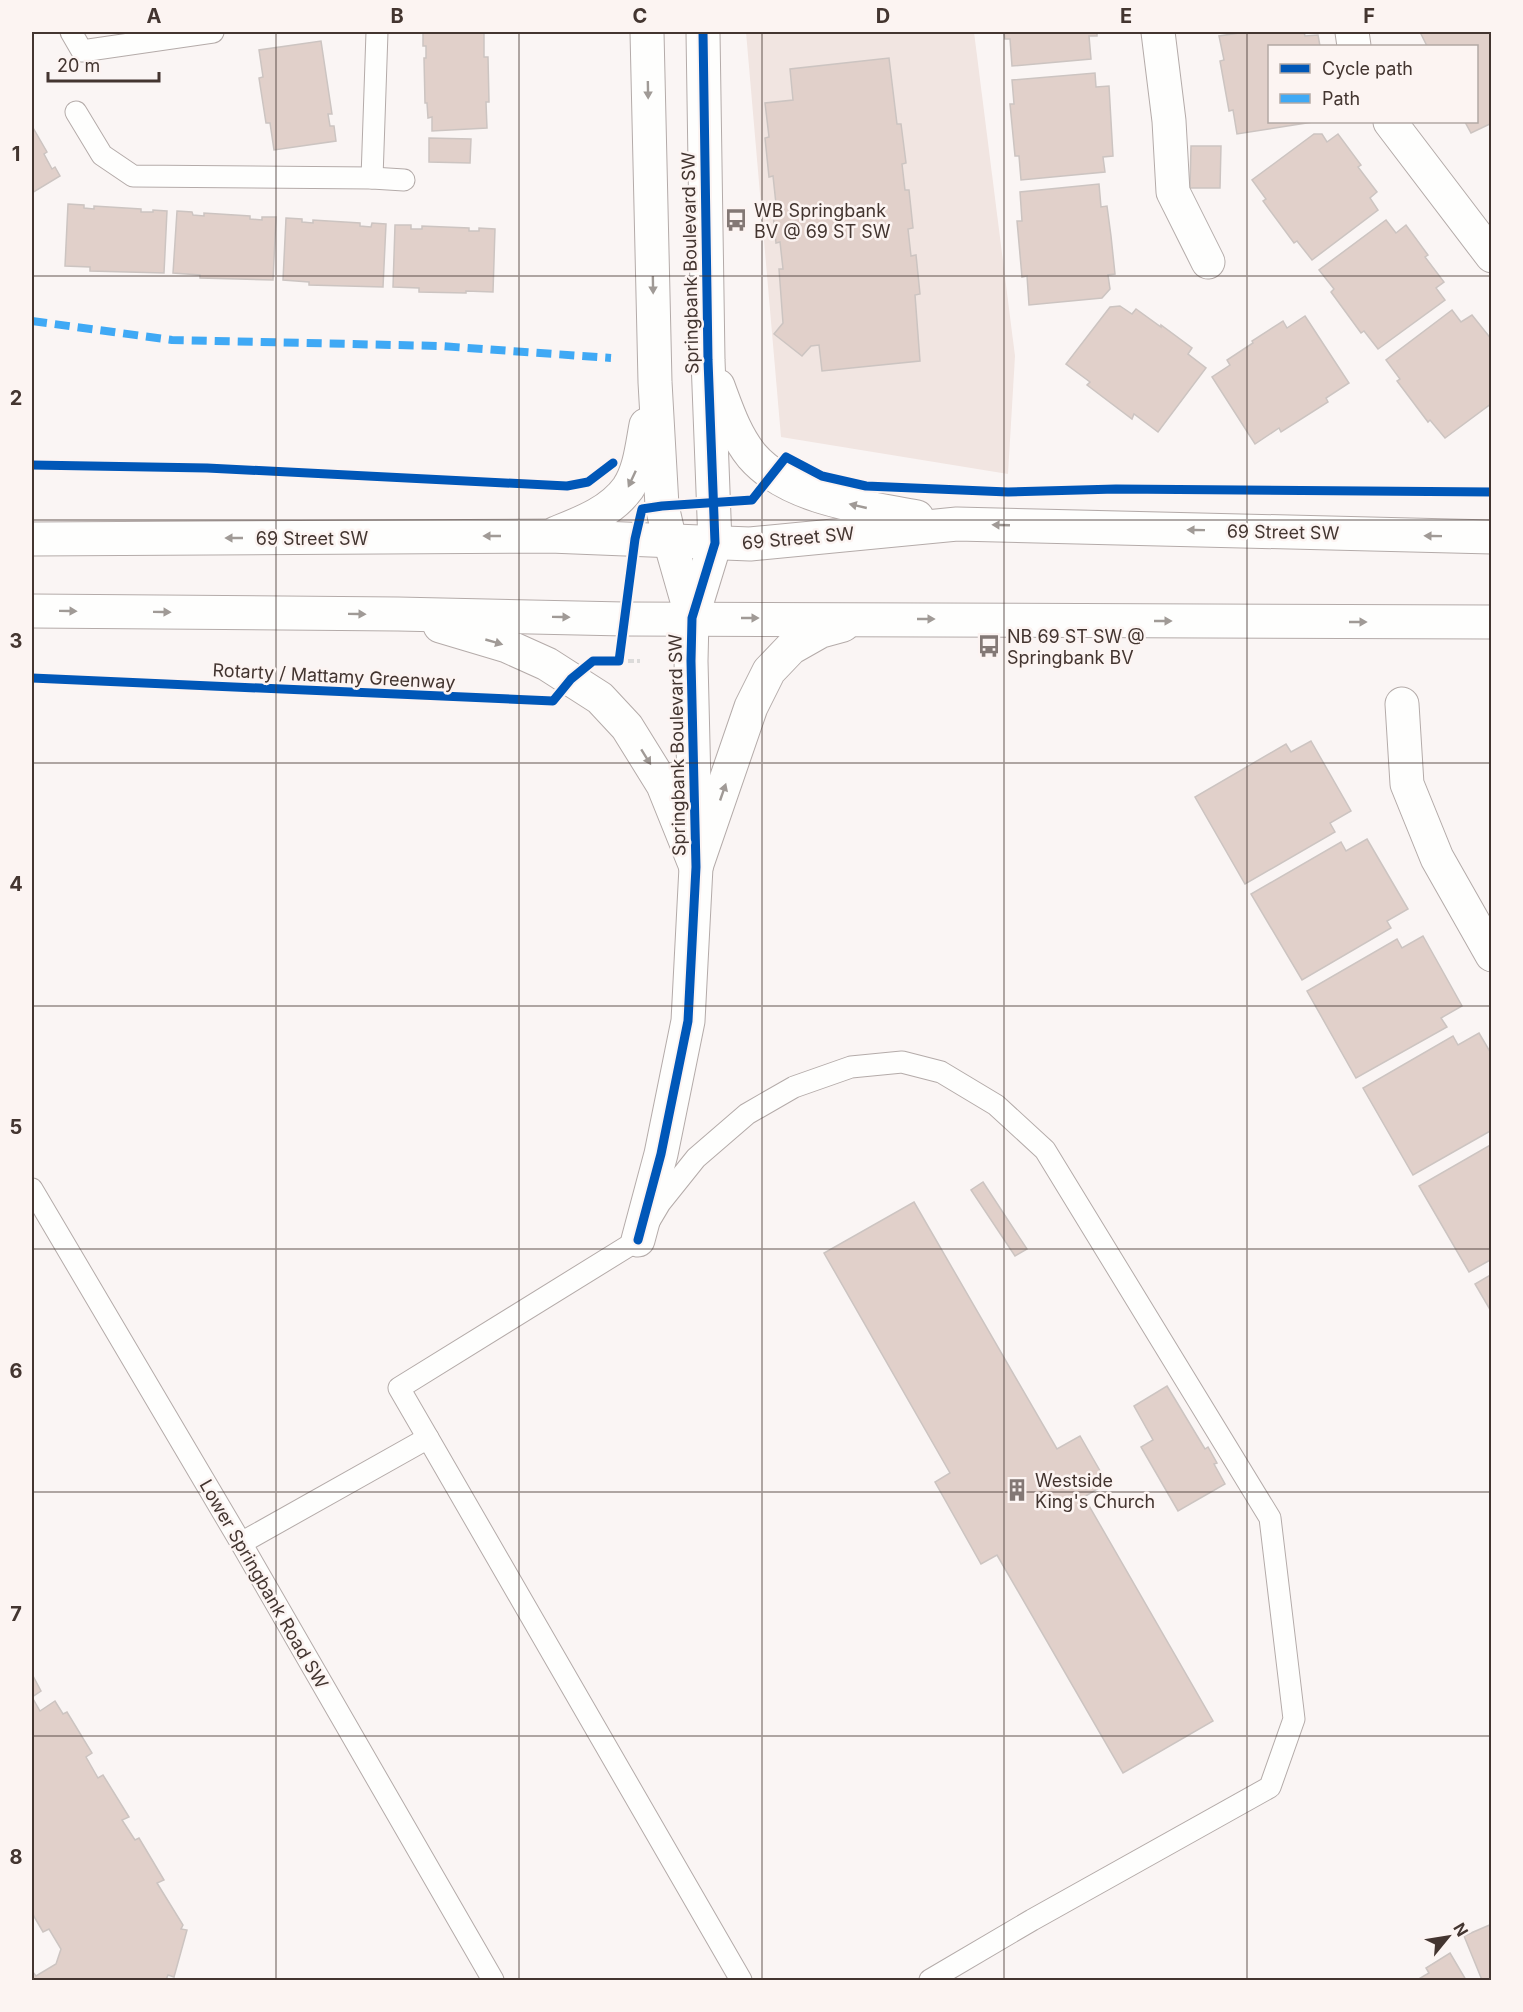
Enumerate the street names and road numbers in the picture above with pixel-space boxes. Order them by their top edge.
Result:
street label: Springbank Boulevard SW [678,151,702,374]
street label: 69 Street SW [1227,521,1340,543]
street label: 69 Street SW [741,523,855,553]
street label: 69 Street SW [256,528,369,549]
street label: Springbank Boulevard SW [665,633,689,856]
street label: Rotarty / Mattamy Greenway [212,659,456,693]
street label: Lower Springbank Road SW [195,1476,333,1692]

